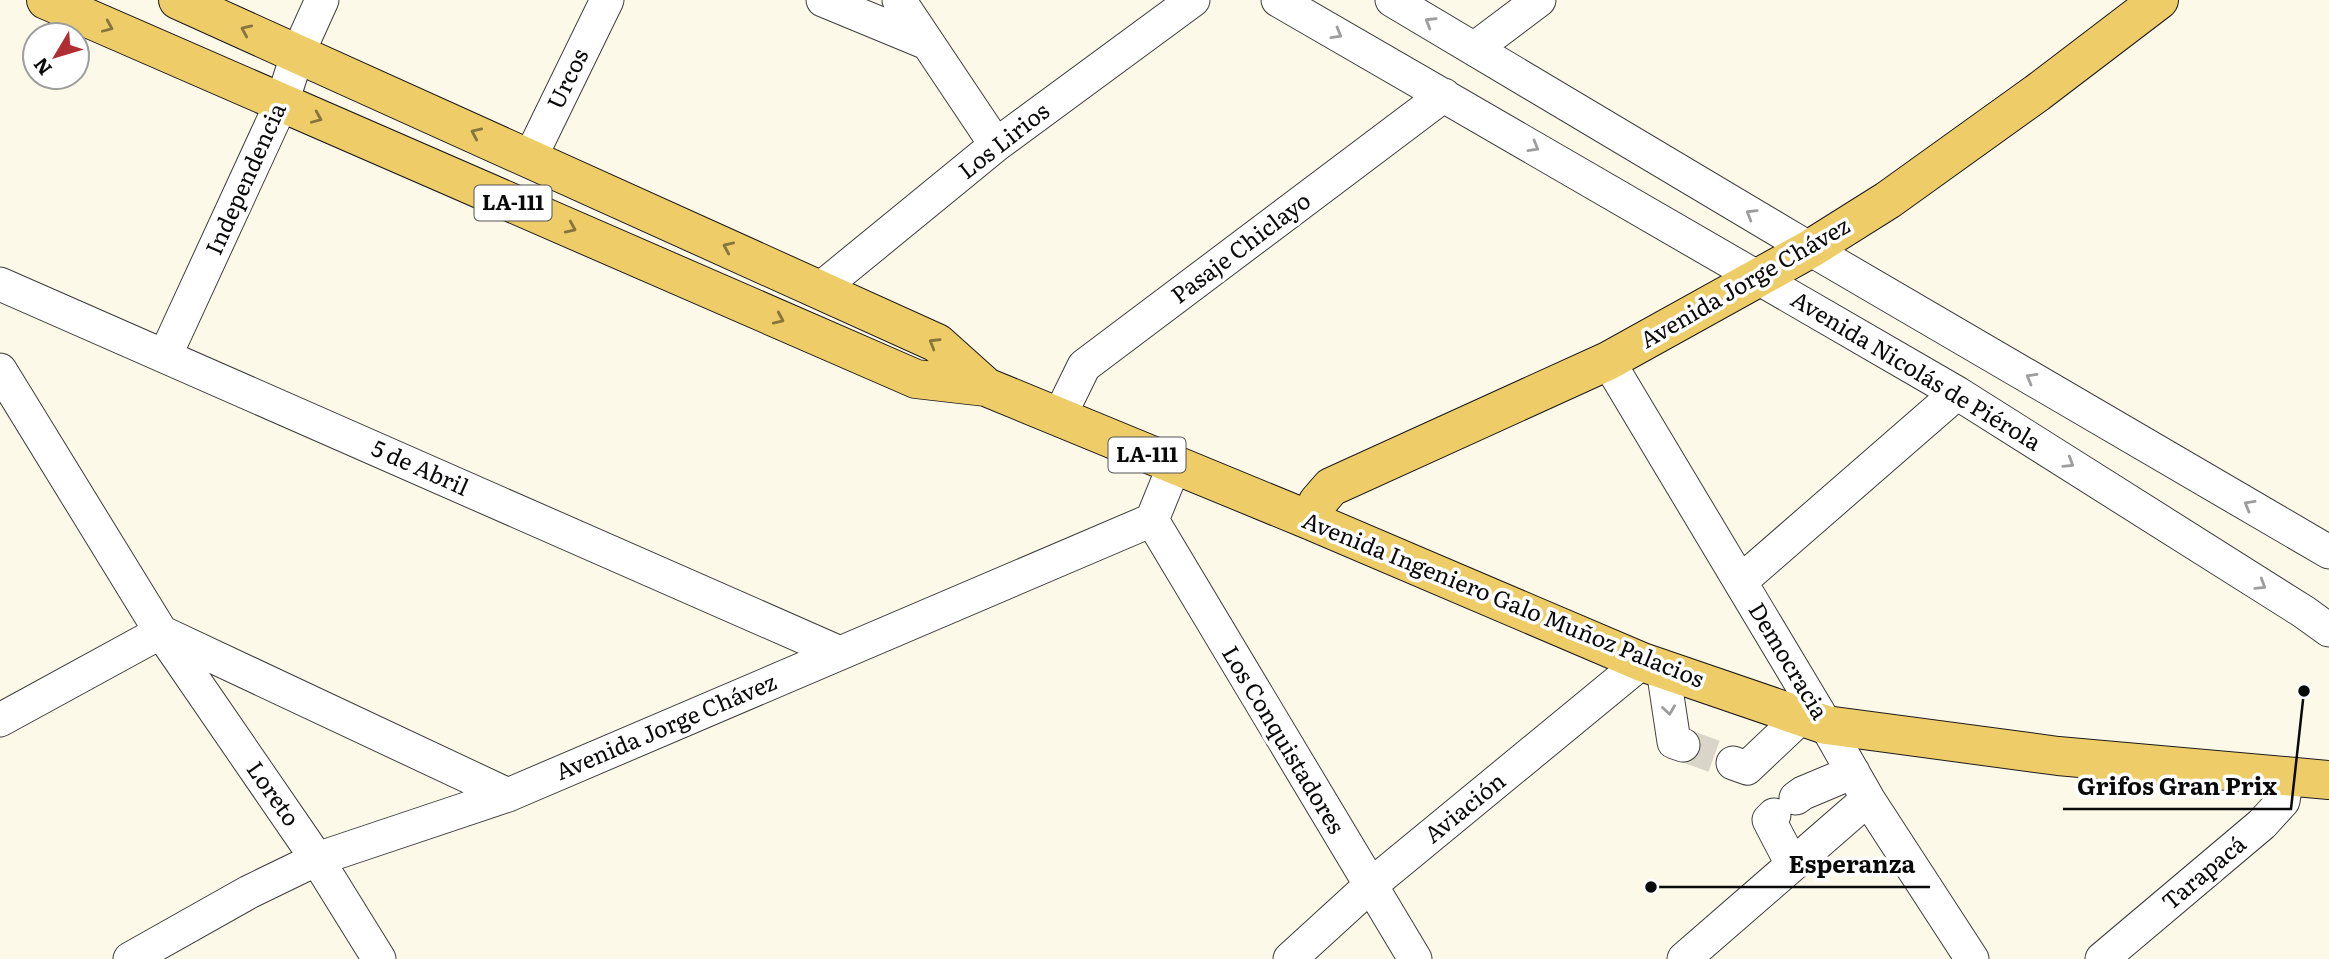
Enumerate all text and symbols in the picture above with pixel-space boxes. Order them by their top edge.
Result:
one-way arrow [1424,17,1437,30]
one-way arrow [101,19,114,33]
north arrow [21,21,91,91]
one-way arrow [241,24,253,38]
one-way arrow [1329,26,1342,39]
street label: Urcos [537,42,595,114]
text: N [26,52,58,82]
street label: Los Lirios [950,93,1055,186]
street label: Independencia [195,96,293,260]
one-way arrow [310,110,322,124]
one-way arrow [471,127,483,141]
one-way arrow [1527,139,1539,152]
street label: Pasaje Chiclayo [1163,183,1317,310]
road number: LA-111 [475,186,552,220]
street label: Avenida Jorge Chávez [1633,207,1855,355]
one-way arrow [1746,210,1759,223]
one-way arrow [563,220,576,234]
one-way arrow [723,241,735,255]
street label: Avenida Nicolás de Piérola [1785,281,2049,458]
one-way arrow [772,311,784,325]
one-way arrow [928,338,941,351]
one-way arrow [2026,373,2038,386]
street label: 5 de Abril [367,430,475,503]
road number: LA-111 [1108,438,1186,472]
one-way arrow [2061,455,2074,468]
one-way arrow [2243,500,2256,513]
street label: Avenida Ingeniero Galo Muñoz Palacios [1298,502,1710,695]
one-way arrow [2254,576,2267,589]
street label: Democracia [1741,595,1838,725]
street label: Los Conquistadores [1215,638,1354,840]
street label: Avenida Jorge Chávez [549,663,781,787]
one-way arrow [1661,704,1676,716]
street label: Loreto [240,753,309,832]
street label: Aviación [1416,763,1512,850]
callout: Grifos Gran Prix [2063,764,2291,809]
text: Grifos Gran Prix [2077,767,2278,802]
street label: Tarapacá [2153,826,2253,917]
callout: Esperanza [1775,842,1930,887]
text: Esperanza [1789,845,1916,880]

